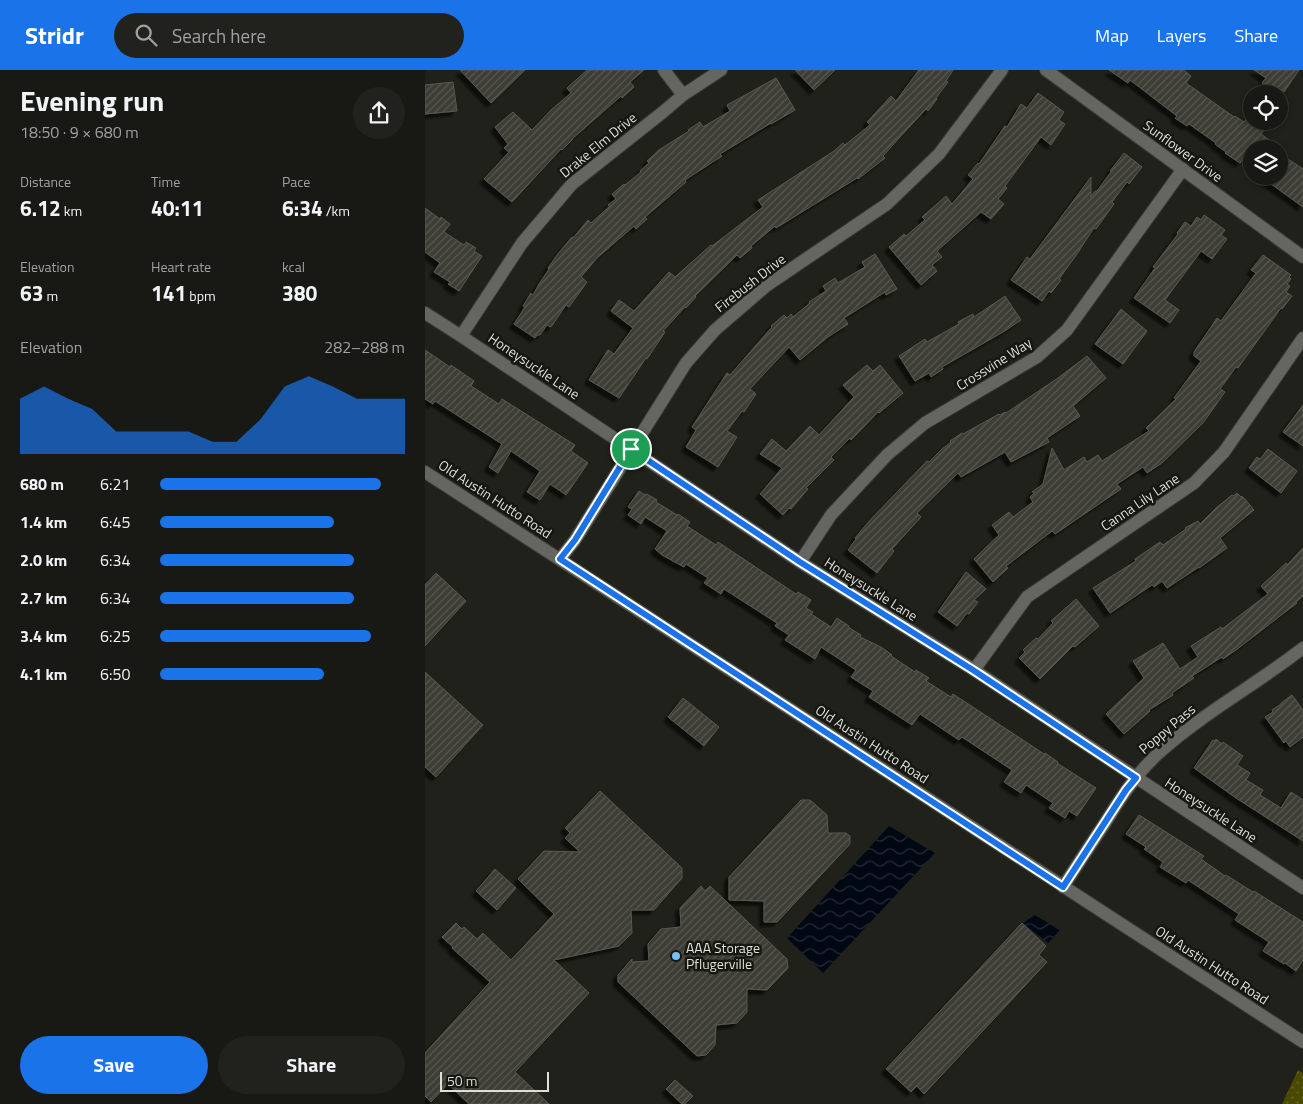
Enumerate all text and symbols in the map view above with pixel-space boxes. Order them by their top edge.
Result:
search box [114,13,464,58]
text: Stridr [25,17,84,53]
icon: search [132,21,160,49]
text: Search here [172,21,266,50]
text: Map [1095,22,1129,49]
text: Layers [1157,22,1206,49]
text: Share [1234,22,1278,49]
text: Evening run [20,79,164,122]
map controls [1243,85,1288,185]
button: locate [1243,85,1288,130]
button: share [353,87,405,139]
street label: Drake Elm Drive [555,107,641,182]
street label: Sunflower Drive [1139,114,1227,187]
text: 18:50 · 9 × 680 m [20,120,139,144]
button: layers [1243,140,1288,185]
text: Distance [20,171,71,192]
text: Time [151,171,180,192]
text: Pace [282,171,310,192]
text: 6.12 [20,192,61,224]
text: 40:11 [151,192,203,224]
text: 6:34 [282,192,323,224]
text: km [61,200,82,221]
text: /km [323,200,350,221]
street label: Firebush Drive [710,248,790,317]
text: Elevation [20,256,74,277]
text: Heart rate [151,256,211,277]
text: kcal [282,256,305,277]
text: 63 [20,277,44,309]
text: 141 [151,277,186,309]
text: 380 [282,277,317,309]
text: m [44,285,58,306]
text: bpm [186,285,216,306]
street label: Honeysuckle Lane [484,327,584,404]
street label: Crossvine Way [952,332,1036,395]
text: Elevation [20,335,82,359]
text: 282–288 m [324,335,405,359]
pin [610,428,652,470]
icon: arrive [617,435,645,463]
street label: Old Austin Hutto Road [434,454,556,543]
street label: Canna Lily Lane [1096,467,1183,536]
text: 680 m [20,472,64,496]
text: 6:21 [100,472,130,496]
text: 1.4 km [20,510,67,534]
text: 6:45 [100,510,130,534]
text: 2.0 km [20,548,67,572]
text: 6:34 [100,548,130,572]
street label: Honeysuckle Lane [821,551,922,626]
text: 2.7 km [20,586,67,610]
text: 6:34 [100,586,130,610]
text: 3.4 km [20,624,67,648]
text: 6:25 [100,624,130,648]
text: 4.1 km [20,662,67,686]
text: 6:50 [100,662,130,686]
street label: Old Austin Hutto Road [811,699,933,788]
street label: Poppy Pass [1134,699,1200,759]
street label: Honeysuckle Lane [1161,772,1262,847]
street label: Old Austin Hutto Road [1151,920,1273,1009]
place label: AAA Storage Pflugerville [686,937,760,974]
marker: AAA Storage Pflugerville [670,950,682,962]
button: Save [20,1036,208,1094]
button: Share [218,1036,405,1094]
scale bar [440,1069,549,1092]
text: 50 m [447,1070,477,1091]

